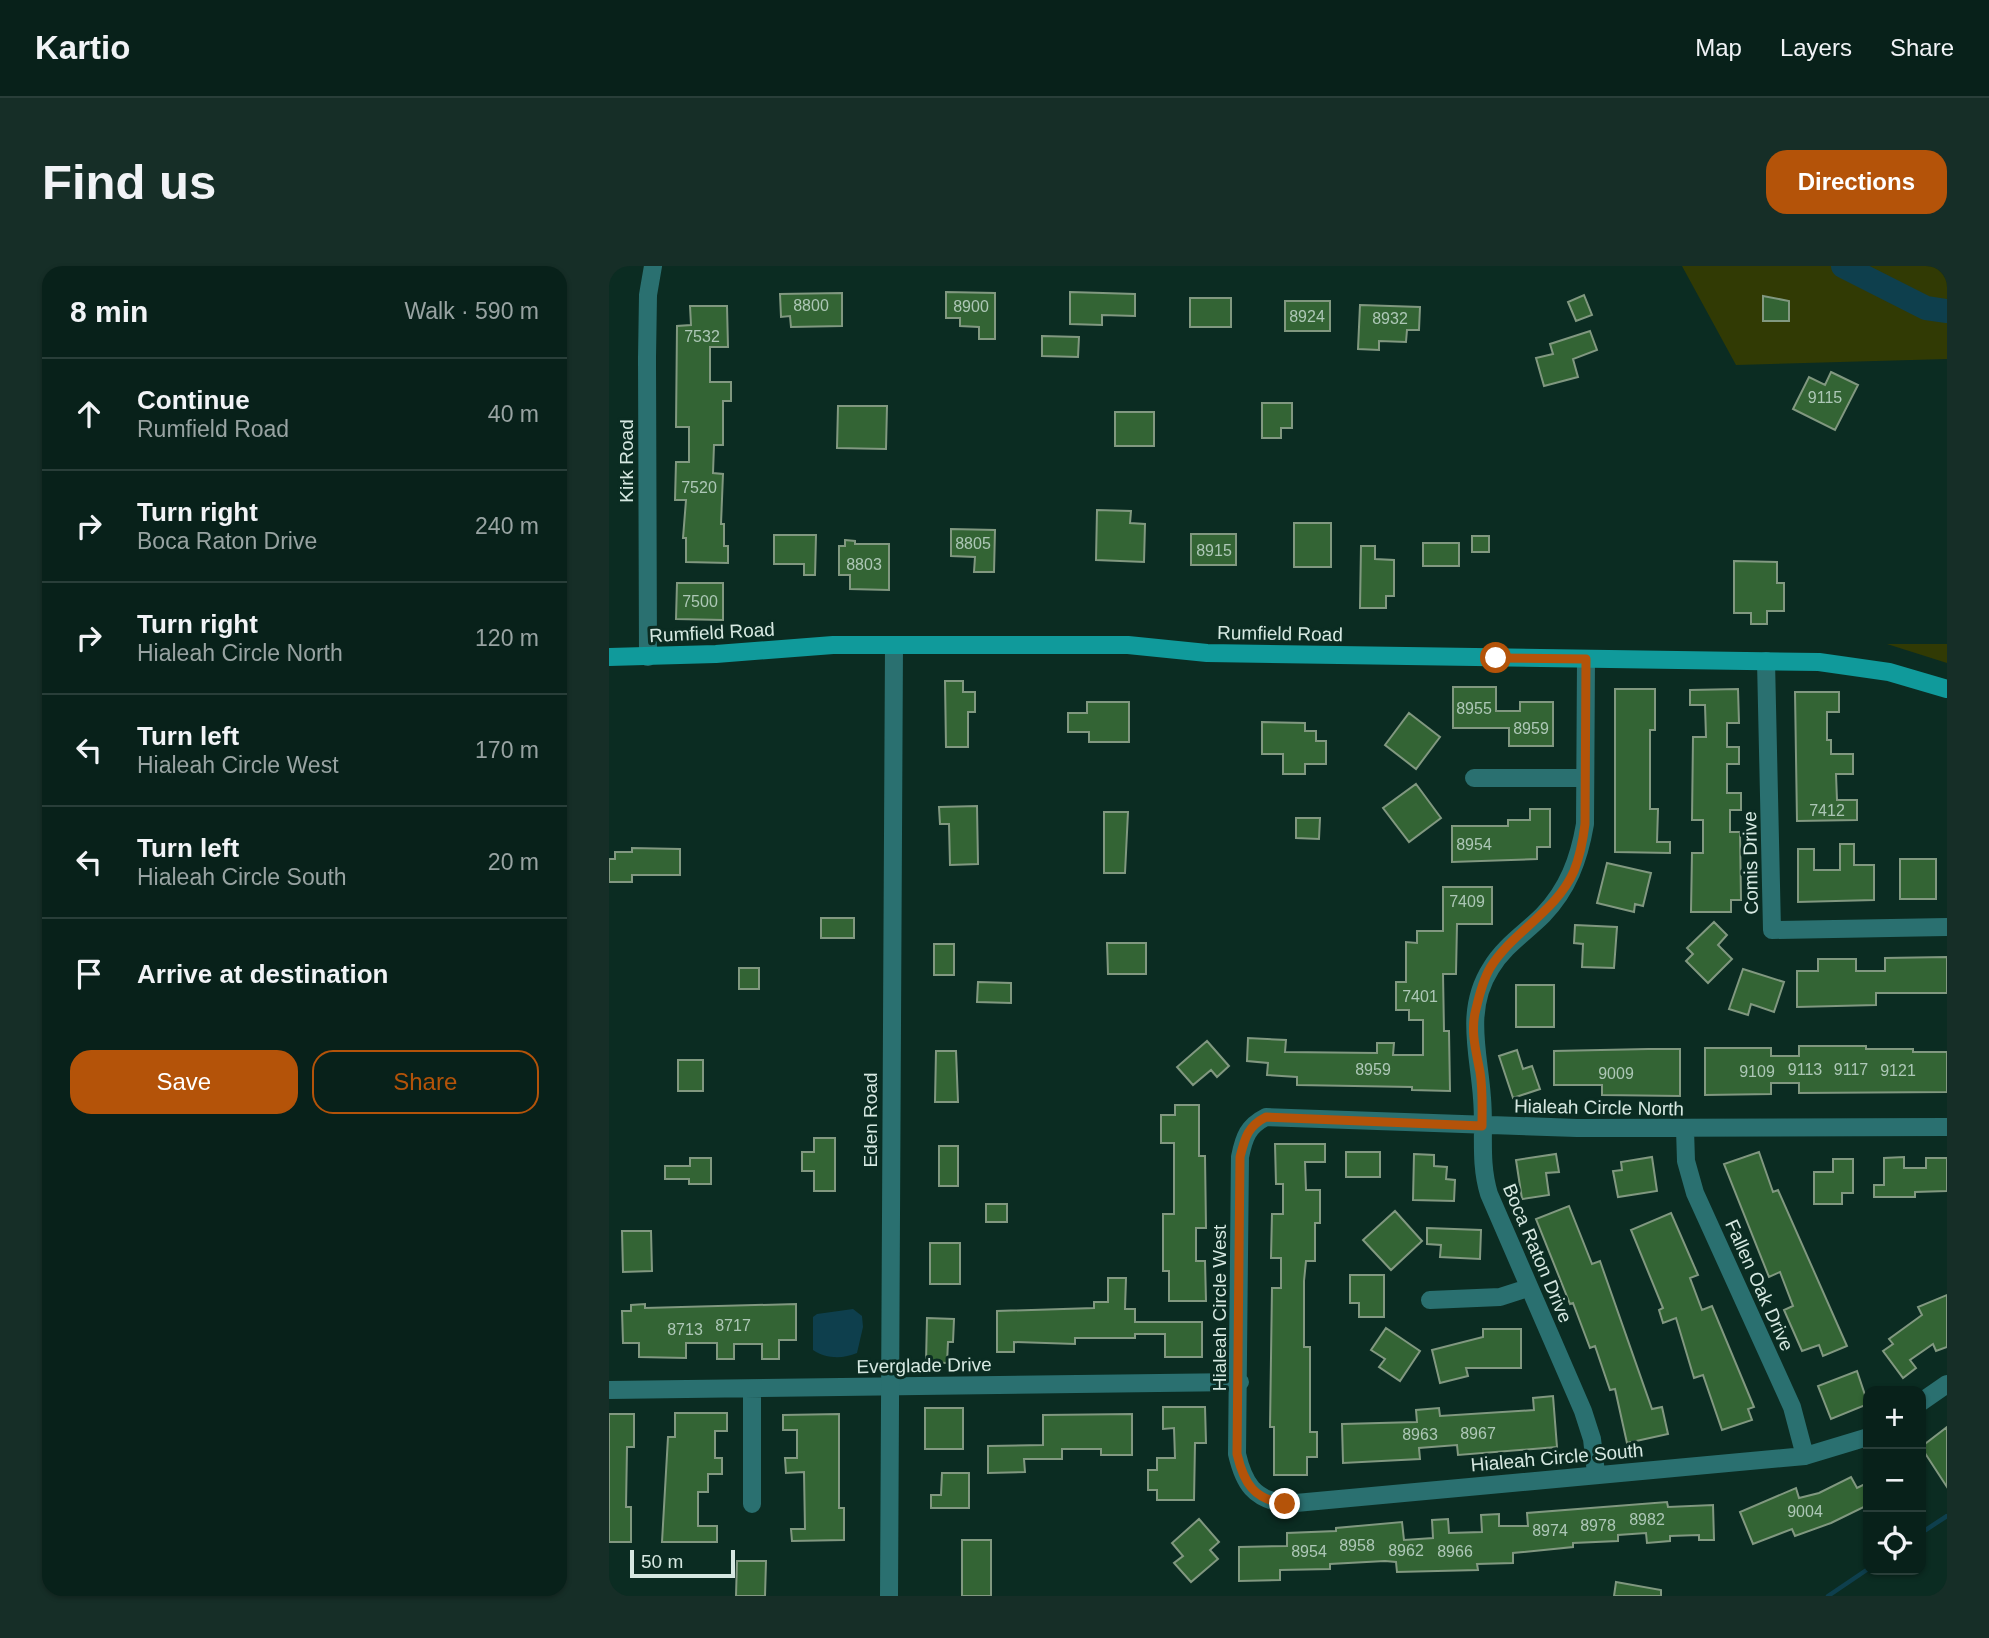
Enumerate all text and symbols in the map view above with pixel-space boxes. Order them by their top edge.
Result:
text: Kartio [35,29,130,66]
text: Map [1695,34,1742,61]
text: Layers [1780,34,1852,61]
text: Share [1890,34,1954,61]
button: Directions [1766,150,1947,214]
text: Find us [42,155,216,209]
text: 8 min [70,295,148,328]
house number: 8800 [793,297,829,314]
text: Walk · 590 m [404,298,539,324]
house number: 8900 [953,298,989,315]
house number: 8924 [1289,308,1325,325]
house number: 8932 [1372,310,1408,327]
house number: 7532 [684,328,720,345]
text: Continue [137,385,250,415]
house number: 9115 [1808,389,1842,406]
icon: ahead [70,395,108,433]
text: 40 m [488,401,539,427]
text: Rumfield Road [137,416,289,442]
street label: Kirk Road [616,419,637,503]
house number: 7520 [681,479,717,496]
text: Turn right [137,497,258,527]
icon: right [70,507,108,545]
text: 240 m [475,513,539,539]
text: Boca Raton Drive [137,528,317,554]
house number: 8805 [955,535,991,552]
house number: 8915 [1196,542,1232,559]
house number: 8803 [846,556,882,573]
house number: 7500 [682,593,718,610]
text: Turn right [137,609,258,639]
icon: right [70,619,108,657]
street label: Rumfield Road [649,619,775,646]
street label: Rumfield Road [1217,622,1343,645]
text: 120 m [475,625,539,651]
text: Hialeah Circle North [137,640,343,666]
route start [1480,642,1511,673]
house number: 8955 [1456,700,1492,717]
house number: 8959 [1513,720,1549,737]
text: Turn left [137,721,239,751]
icon: left [70,731,108,769]
text: 170 m [475,737,539,763]
text: Hialeah Circle West [137,752,339,778]
house number: 7412 [1809,802,1845,819]
street label: Comis Drive [1739,811,1762,915]
text: Turn left [137,833,239,863]
house number: 8954 [1456,836,1492,853]
icon: left [70,843,108,881]
text: 20 m [488,849,539,875]
text: Hialeah Circle South [137,864,347,890]
house number: 7409 [1449,893,1485,910]
icon: arrive [70,955,108,993]
text: Arrive at destination [137,959,388,989]
house number: 7401 [1402,988,1438,1005]
button: Save [70,1050,298,1114]
button: Share [312,1050,539,1114]
house number: 8959 [1355,1061,1391,1078]
house number: 9113 [1788,1061,1822,1078]
house number: 9117 [1834,1061,1868,1078]
house number: 9121 [1880,1062,1916,1079]
house number: 9109 [1739,1063,1775,1080]
house number: 9009 [1598,1065,1634,1082]
street label: Eden Road [860,1072,881,1168]
street label: Hialeah Circle North [1514,1096,1684,1119]
street label: Boca Raton Drive [1499,1181,1576,1326]
street label: Fallen Oak Drive [1721,1216,1798,1354]
street label: Hialeah Circle West [1209,1224,1230,1391]
house number: 8717 [715,1317,751,1334]
house number: 8713 [667,1321,703,1338]
street label: Everglade Drive [856,1354,992,1377]
map controls [1863,1386,1926,1575]
button: + [1863,1386,1926,1449]
house number: 8967 [1460,1425,1496,1442]
house number: 8963 [1402,1426,1438,1443]
street label: Hialeah Circle South [1470,1439,1644,1476]
button: − [1863,1449,1926,1512]
route end [1269,1488,1300,1519]
house number: 9004 [1787,1503,1823,1520]
house number: 8982 [1629,1511,1665,1528]
button: locate [1863,1512,1926,1575]
house number: 8978 [1580,1517,1616,1534]
house number: 8974 [1532,1522,1568,1539]
house number: 8958 [1339,1537,1375,1554]
house number: 8962 [1388,1542,1424,1559]
house number: 8954 [1291,1543,1327,1560]
house number: 8966 [1437,1543,1473,1560]
scale bar [630,1547,735,1579]
text: 50 m [641,1551,683,1572]

